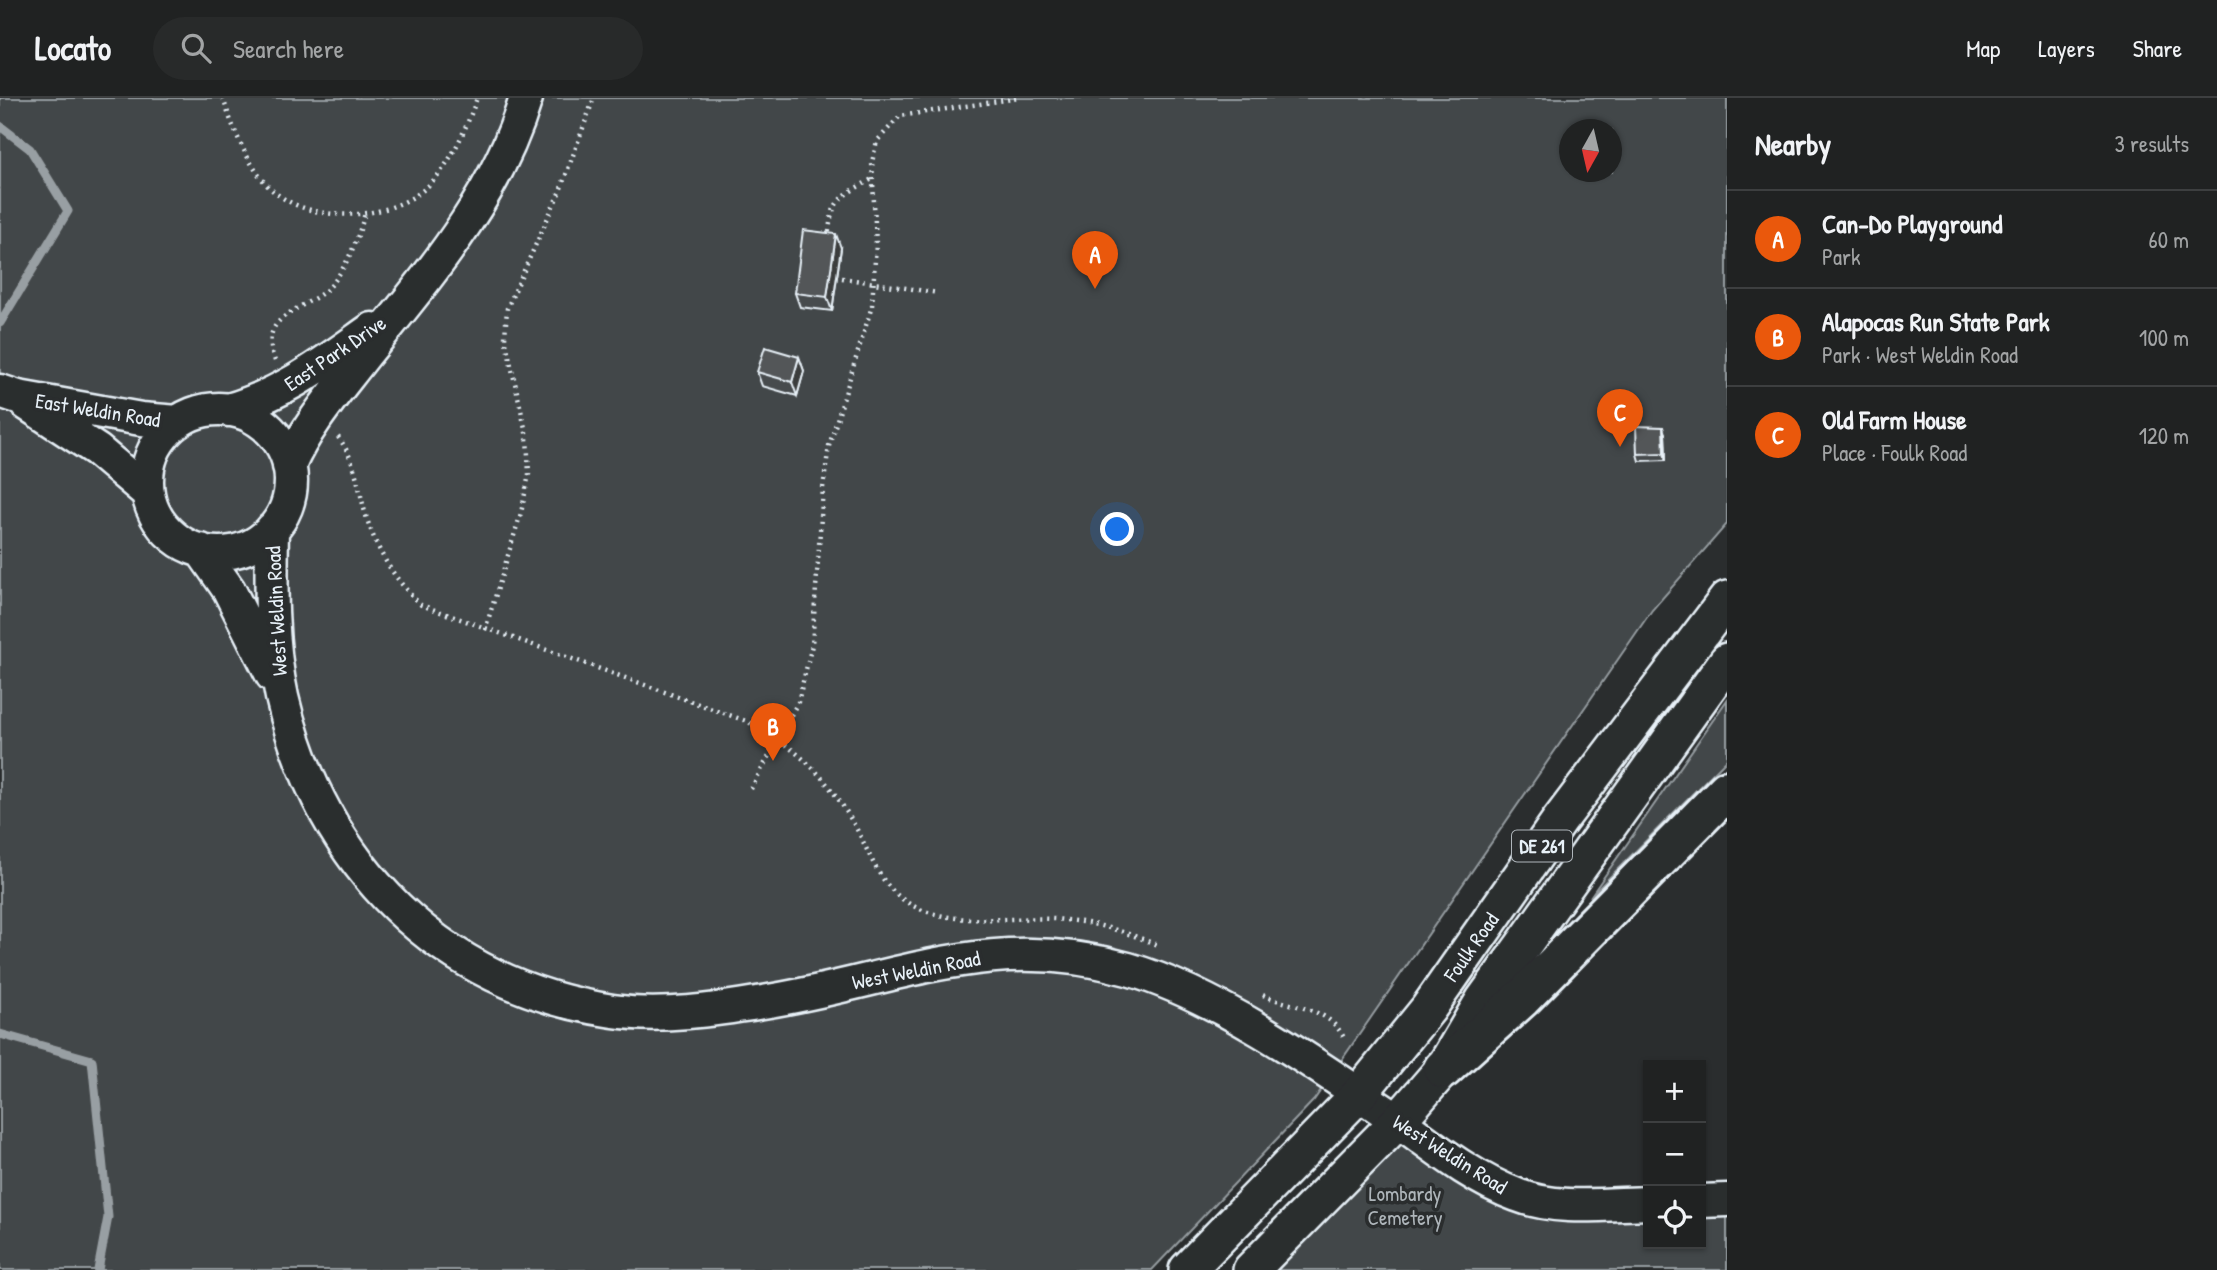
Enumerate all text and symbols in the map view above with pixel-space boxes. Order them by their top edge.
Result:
search box [153,17,643,80]
text: Locato [35,26,111,70]
icon: search [177,29,215,67]
text: Search here [233,31,344,66]
text: Map [1966,32,2000,64]
text: Layers [2038,32,2095,64]
text: Share [2133,32,2182,64]
north arrow [1559,119,1622,182]
text: Nearby [1755,124,1831,164]
text: 3 results [2114,128,2189,159]
text: Can-Do Playground [1822,206,2002,241]
text: A [1772,224,1784,255]
text: 60 m [2149,224,2189,255]
pin: A [1072,231,1118,289]
text: Park [1822,241,1860,272]
text: Alapocas Run State Park [1822,304,2049,339]
street label: East Park Drive [278,308,392,398]
text: B [1772,322,1784,353]
text: 100 m [2139,322,2189,353]
text: Park · West Weldin Road [1822,339,2018,370]
street label: East Weldin Road [33,386,163,434]
pin: C [1597,389,1643,447]
text: Old Farm House [1822,402,1967,437]
text: C [1772,420,1784,451]
text: 120 m [2139,420,2189,451]
text: Place · Foulk Road [1822,437,1967,468]
your location [1100,512,1134,546]
street label: West Weldin Road [258,545,294,677]
pin: B [750,703,796,761]
road number: DE 261 [1512,831,1572,862]
street label: Foulk Road [1436,907,1505,988]
street label: West Weldin Road [849,943,983,997]
map controls [1643,1060,1706,1249]
button: + [1643,1060,1706,1123]
street label: West Weldin Road [1387,1107,1513,1201]
button: − [1643,1123,1706,1186]
park label: Lombardy Cemetery [1367,1179,1443,1232]
button: locate [1643,1186,1706,1249]

